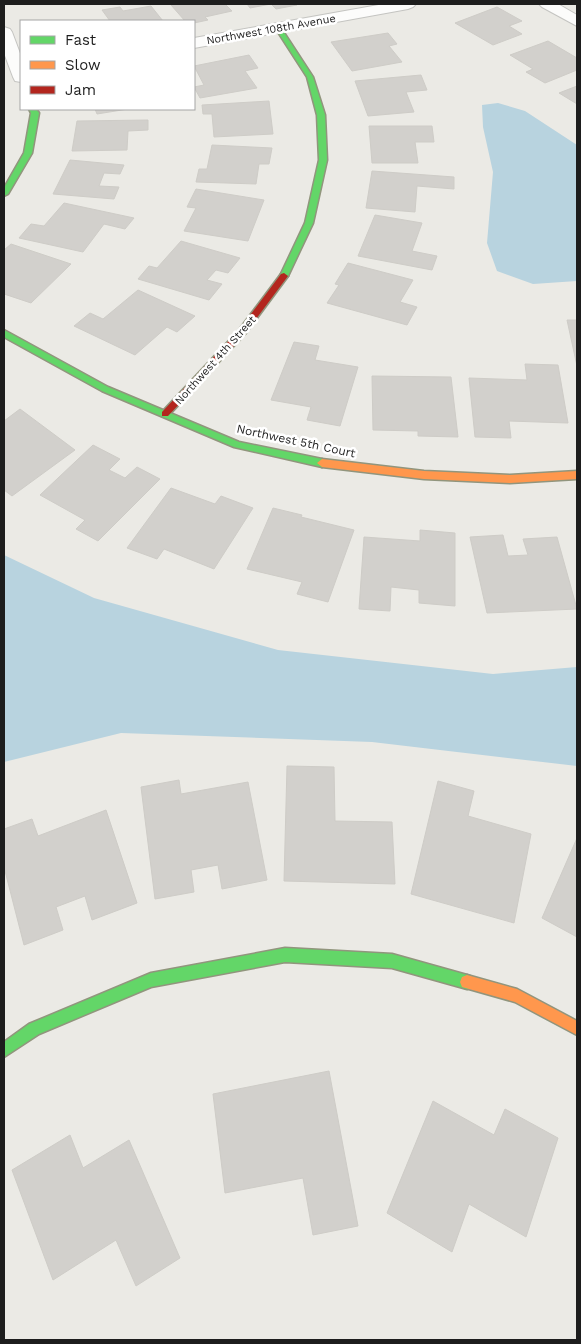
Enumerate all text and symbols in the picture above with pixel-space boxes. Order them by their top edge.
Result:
street label: Northwest 108th Avenue [205,12,337,47]
legend [20,20,195,110]
text: Fast [65,31,97,49]
text: Slow [65,56,101,74]
text: Jam [65,81,96,99]
street label: Northwest 4th Street [172,313,259,407]
street label: Northwest 5th Court [235,422,357,460]

